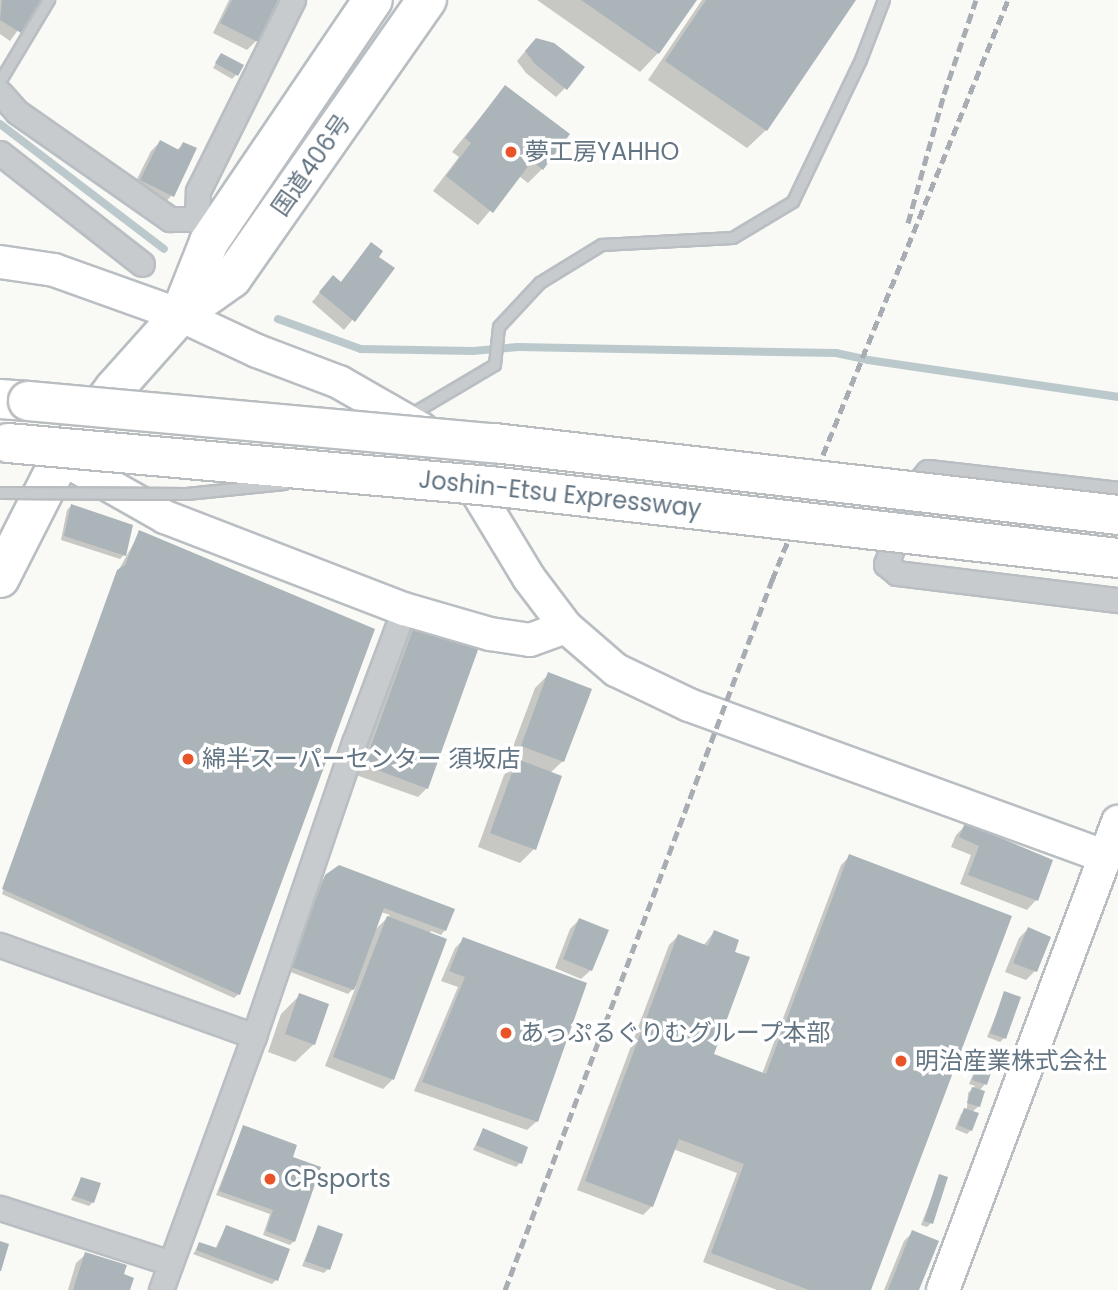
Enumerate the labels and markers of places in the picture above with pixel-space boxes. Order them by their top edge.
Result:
place label: 夢工房YAHHO [525,138,679,166]
marker: 夢工房YAHHO [503,144,519,160]
place label: 綿半スーパーセンター 須坂店 [202,745,520,773]
marker: 綿半スーパーセンター 須坂店 [180,751,196,767]
place label: あっぷるぐりむグループ本部 [520,1019,832,1047]
marker: あっぷるぐりむグループ本部 [498,1025,514,1041]
place label: 明治産業株式会社 [915,1047,1107,1075]
marker: 明治産業株式会社 [893,1053,909,1069]
place label: CPsports [284,1165,391,1193]
marker: CPsports [262,1171,278,1187]

